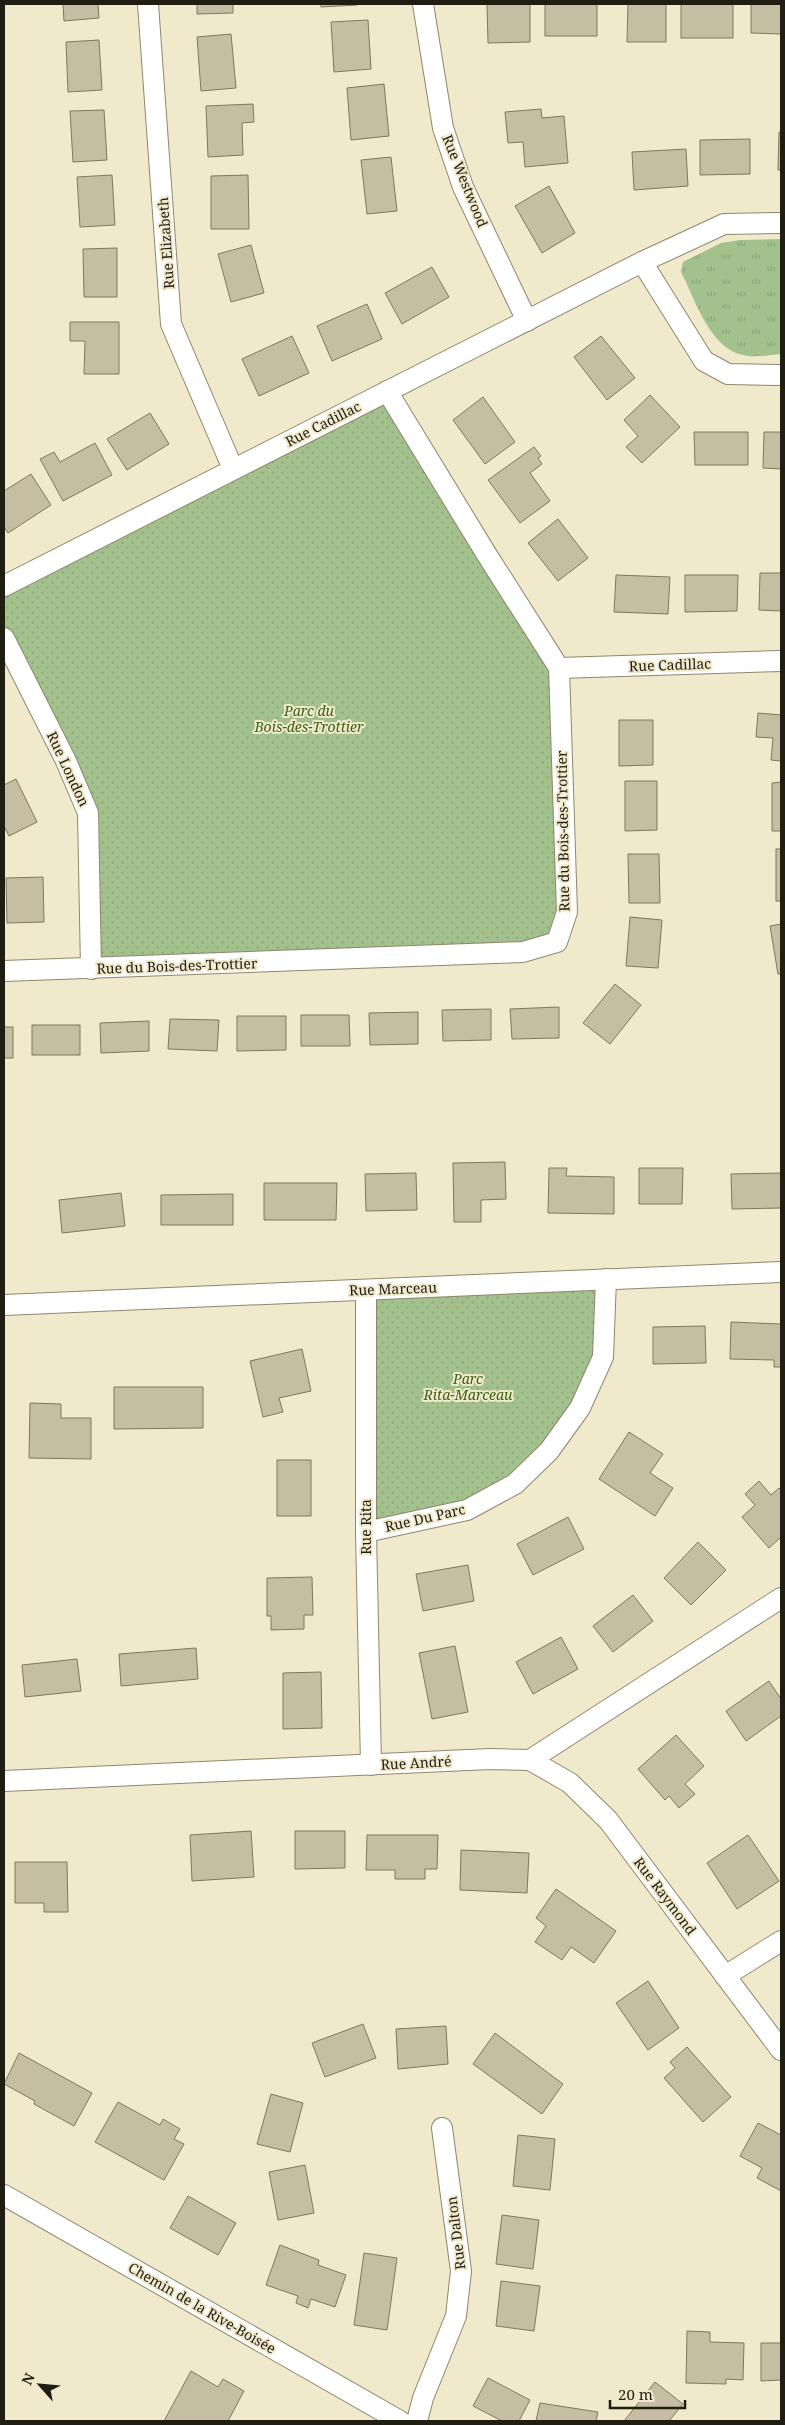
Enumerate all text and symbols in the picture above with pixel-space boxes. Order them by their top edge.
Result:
street label: Rue Westwood [438,132,493,230]
street label: Rue Elizabeth [153,197,178,289]
street label: Rue Cadillac [282,396,364,451]
street label: Rue Cadillac [629,654,711,675]
park label: Parc du Bois-des-Trottier [253,701,364,736]
street label: Rue London [43,728,94,809]
street label: Rue du Bois-des-Trottier [552,750,573,912]
street label: Rue du Bois-des-Trottier [96,953,258,978]
street label: Rue Marceau [349,1277,437,1300]
park label: Parc Rita-Marceau [423,1369,513,1404]
street label: Rue Rita [356,1499,375,1555]
street label: Rue Du Parc [383,1499,467,1536]
street label: Rue André [380,1751,452,1774]
street label: Rue Raymond [630,1853,701,1939]
street label: Rue Dalton [442,2195,469,2271]
street label: Chemin de la Rive-Boisée [125,2257,280,2358]
north arrow [15,2360,65,2410]
text: N [17,2370,39,2388]
scale bar [610,2378,685,2410]
text: 20 m [618,2384,653,2404]

